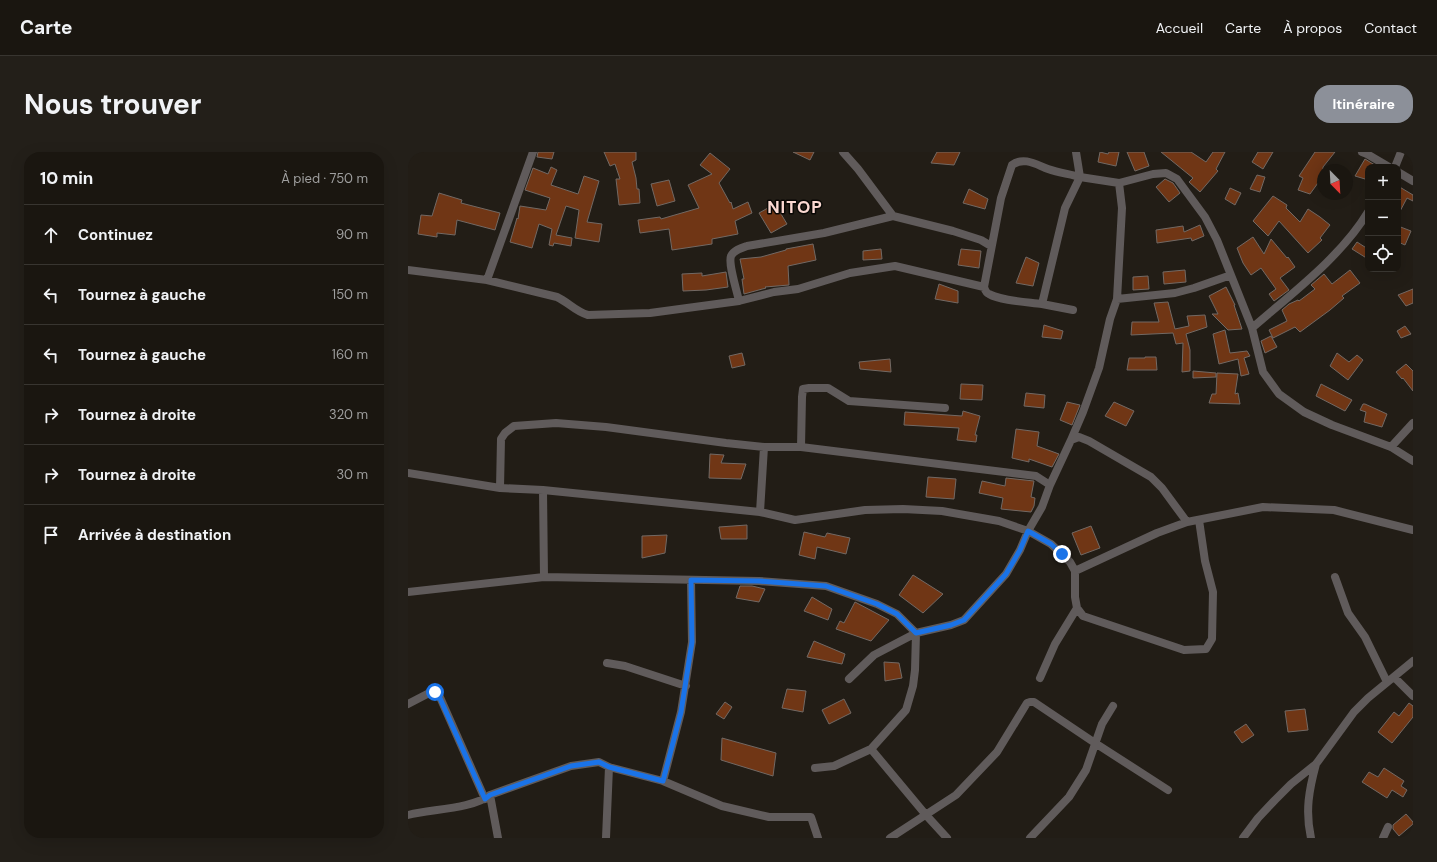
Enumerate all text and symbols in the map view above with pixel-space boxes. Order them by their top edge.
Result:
text: Carte [20,15,72,40]
text: Accueil [1156,19,1203,37]
text: Carte [1225,19,1261,37]
text: À propos [1283,19,1342,37]
text: Contact [1364,19,1417,37]
button: Itinéraire [1314,85,1413,123]
text: Nous trouver [24,86,201,123]
north arrow [1317,164,1353,200]
map controls [1365,164,1401,272]
button: + [1365,164,1401,200]
text: 10 min [40,167,93,189]
text: À pied · 750 m [281,170,368,187]
district label: NITOP [767,196,823,218]
button: − [1365,200,1401,236]
icon: ahead [40,224,62,246]
text: Continuez [78,225,153,245]
text: 90 m [336,226,368,243]
button: locate [1365,236,1401,272]
icon: left [40,284,62,306]
text: Tournez à gauche [78,285,206,305]
text: 150 m [332,286,368,303]
icon: left [40,344,62,366]
text: Tournez à gauche [78,345,206,365]
text: 160 m [332,346,368,363]
icon: right [40,404,62,426]
text: Tournez à droite [78,405,196,425]
text: 320 m [329,406,368,423]
icon: right [40,464,62,486]
text: Tournez à droite [78,465,196,485]
text: 30 m [336,466,368,483]
icon: arrive [40,524,62,546]
text: Arrivée à destination [78,525,231,545]
route end [1053,545,1071,563]
route start [426,683,444,701]

